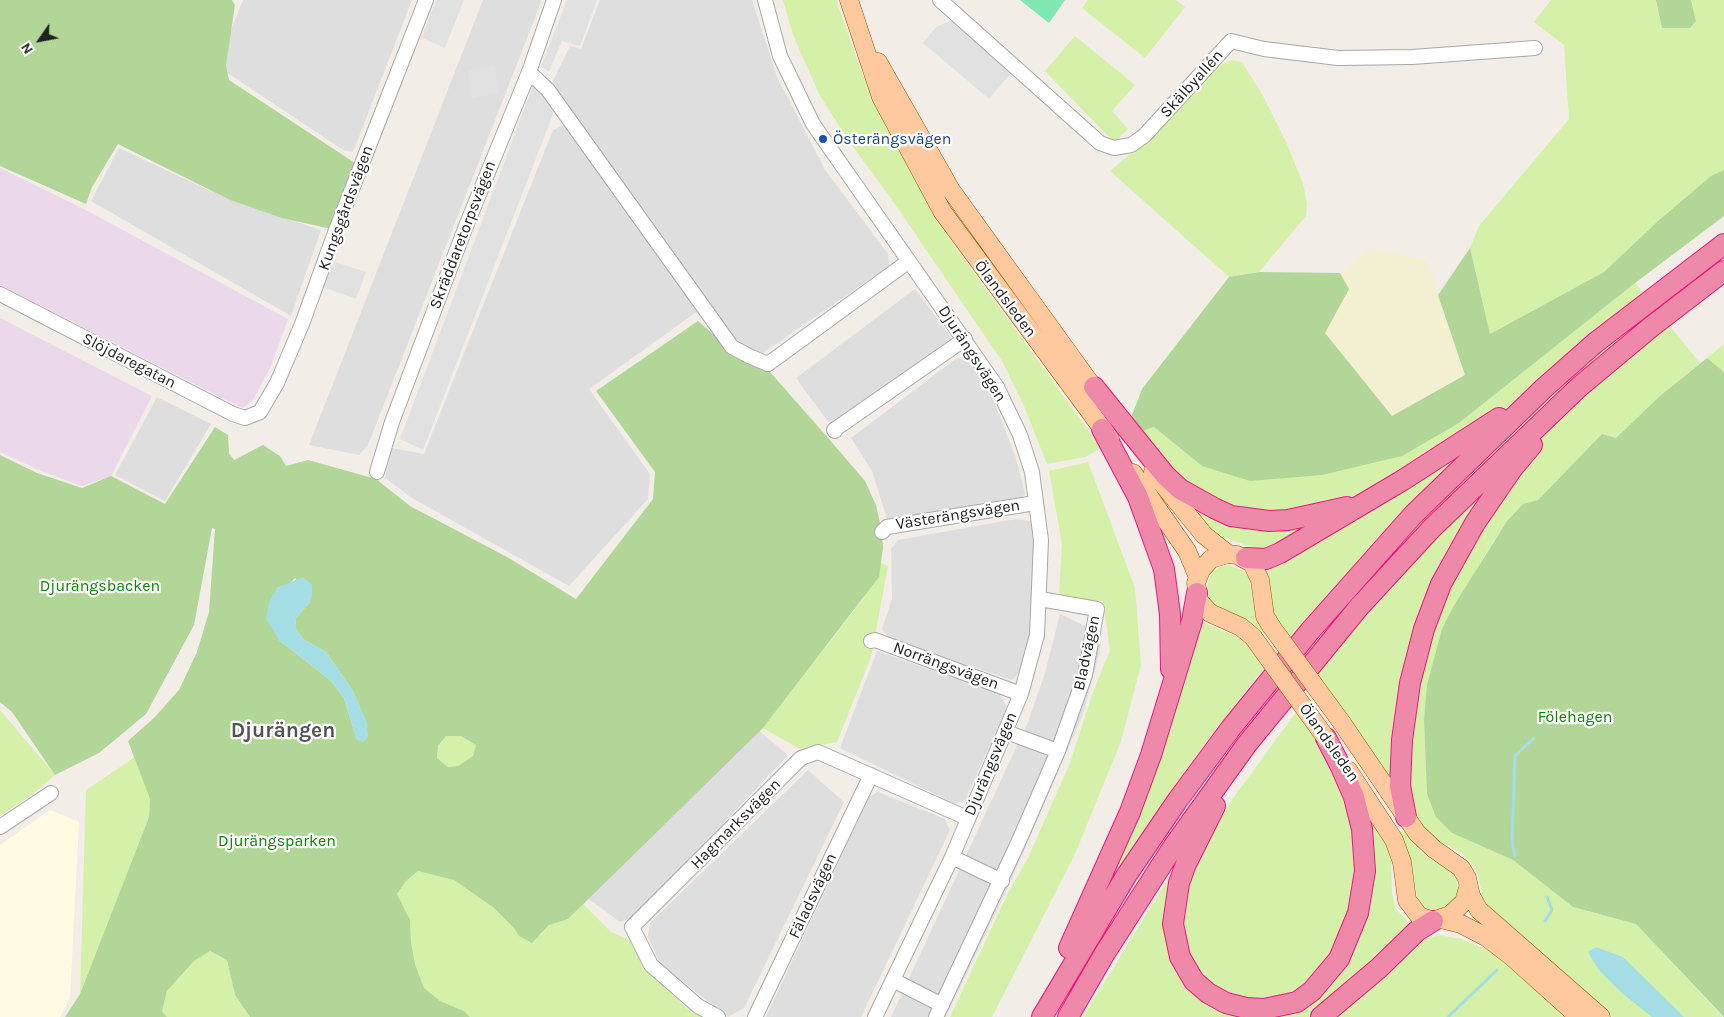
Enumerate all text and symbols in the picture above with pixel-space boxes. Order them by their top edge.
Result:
north arrow [15,15,65,65]
text: N [17,40,37,57]
street label: Skälbyallén [1157,46,1227,122]
place label: Österängsvägen [833,129,951,149]
marker: Österängsvägen [817,133,829,145]
street label: Kungsgårdsvägen [314,143,378,273]
street label: Skräddaretorpsvägen [426,158,500,312]
street label: Ölandsleden [970,257,1040,341]
street label: Djurängsvägen [934,302,1010,406]
street label: Slöjdaregatan [79,329,179,393]
street label: Västerängsvägen [895,496,1021,534]
park label: Djurängsbacken [40,576,160,596]
street label: Bladvägen [1070,614,1104,692]
street label: Norrängsvägen [891,638,1001,694]
street label: Ölandsleden [1295,700,1363,786]
park label: Fölehagen [1538,707,1612,727]
street label: Djurängsvägen [961,709,1021,819]
district label: Djurängen [231,718,335,744]
street label: Hagmarksvägen [687,775,785,873]
park label: Djurängsparken [218,831,336,851]
street label: Fäladsvägen [785,850,841,942]

